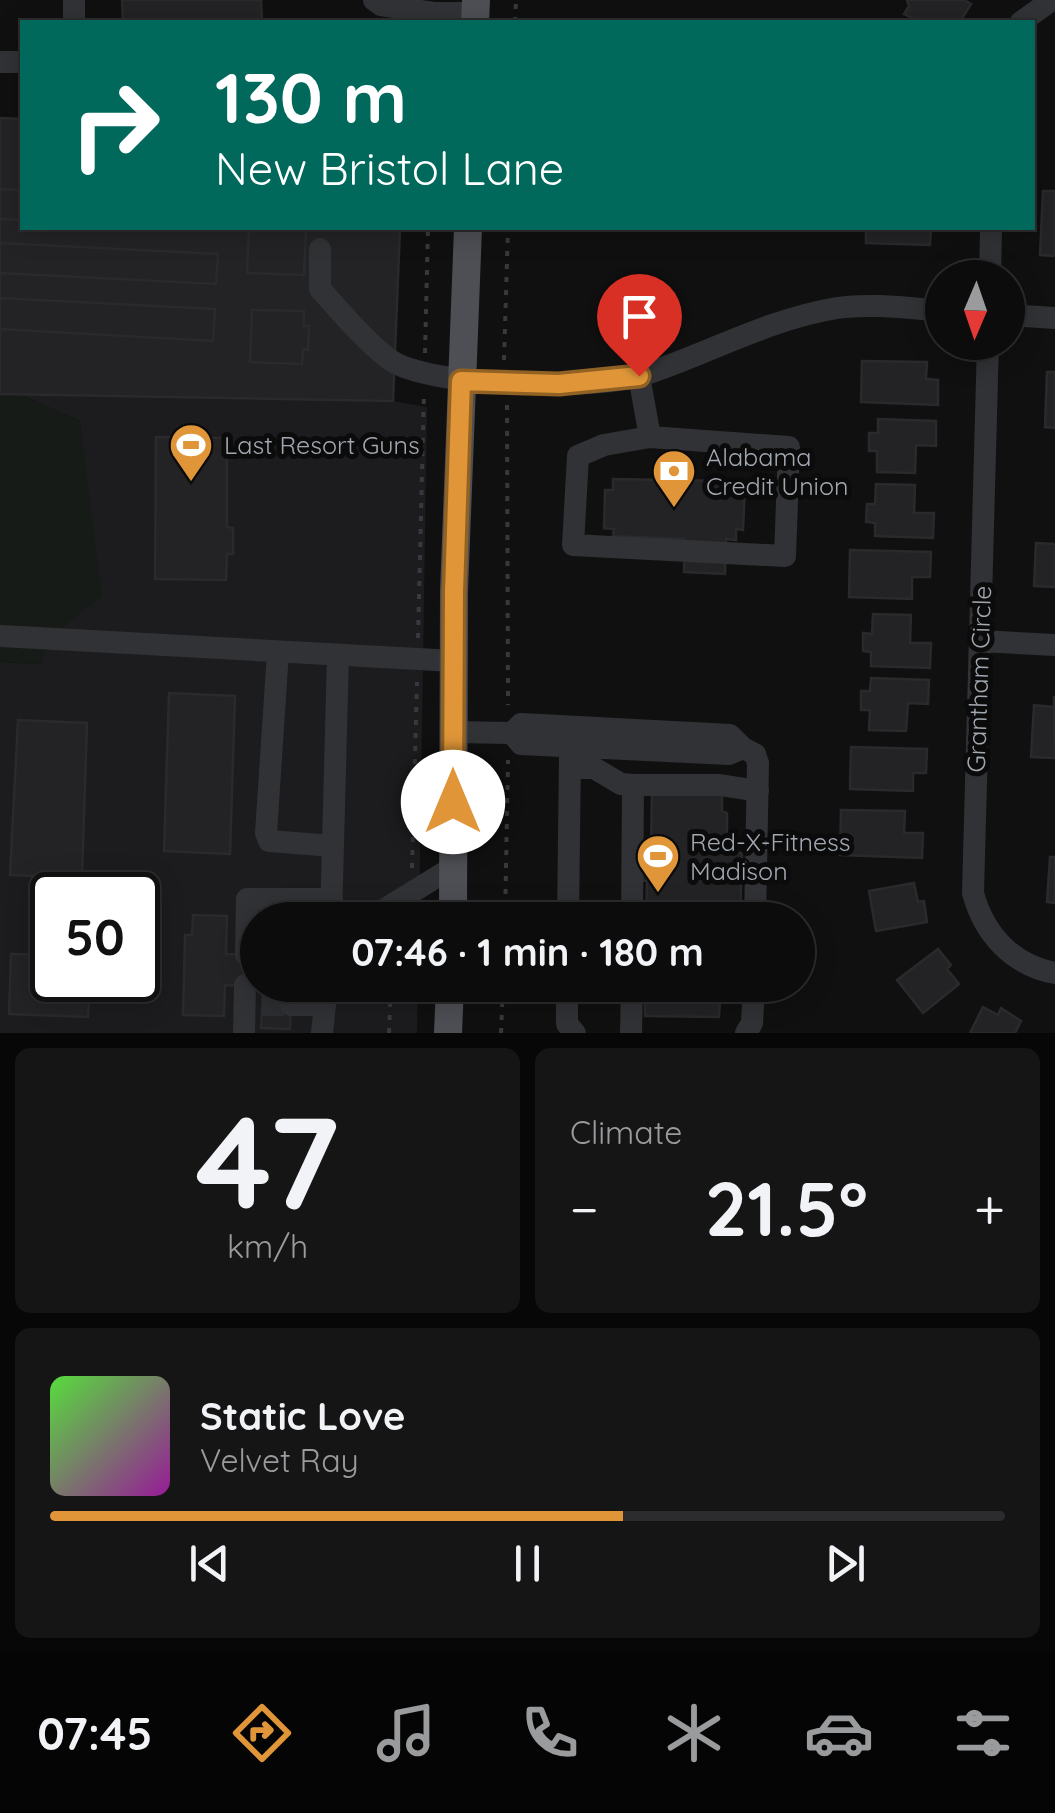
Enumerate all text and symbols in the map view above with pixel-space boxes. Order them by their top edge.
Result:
text: 130 m [215,53,407,141]
icon: right [50,60,180,190]
text: New Bristol Lane [215,140,564,196]
north arrow [925,260,1025,360]
map controls [925,260,1025,360]
pin [597,274,682,377]
icon: arrive [612,289,667,344]
sports icon: Last Resort Guns [168,422,214,483]
place label: Last Resort Guns [224,429,420,460]
place label: Alabama Credit Union [706,441,849,501]
bank icon: Alabama Credit Union [651,448,697,509]
street label: Grantham Circle [960,585,997,773]
position arrow [401,750,505,854]
place label: Red-X-Fitness Madison [690,826,851,886]
sports icon: Red-X-Fitness Madison [635,833,681,894]
speed limit sign: 50 [30,872,160,1002]
text: 07:46 · 1 min · 180 m [351,928,704,976]
text: 47 [196,1079,339,1242]
text: Climate [570,1112,682,1152]
text: 21.5° [705,1161,868,1255]
text: − [570,1174,599,1243]
text: + [974,1174,1005,1243]
text: km/h [227,1226,308,1266]
text: Static Love [200,1392,405,1440]
text: Velvet Ray [200,1440,359,1480]
icon: previous [182,1536,237,1591]
icon: pause [500,1536,555,1591]
icon: next [818,1536,873,1591]
icon: directions [227,1698,297,1768]
icon: music [371,1698,441,1768]
icon: phone [515,1698,585,1768]
icon: climate [659,1698,729,1768]
icon: car [804,1698,874,1768]
icon: filters [948,1698,1018,1768]
text: 07:45 [37,1705,152,1761]

